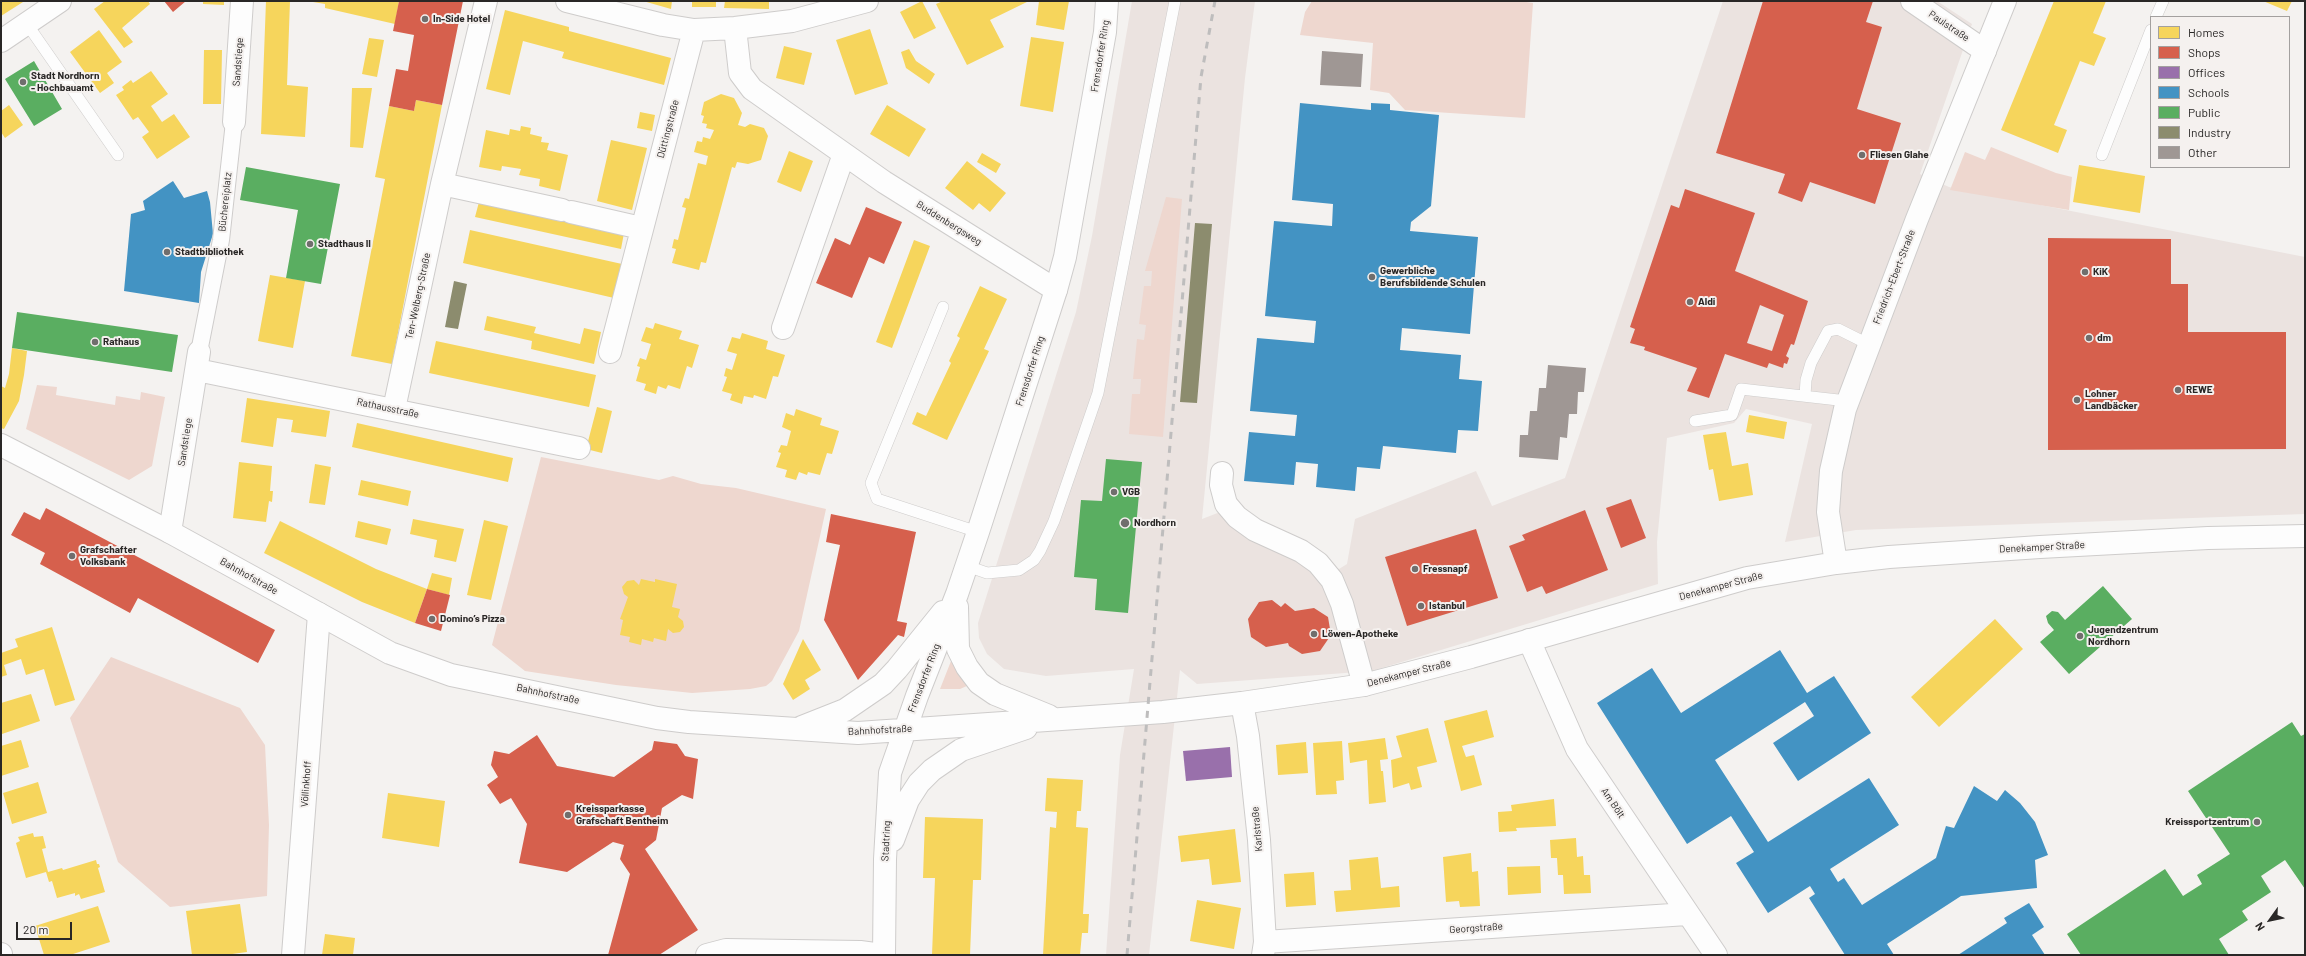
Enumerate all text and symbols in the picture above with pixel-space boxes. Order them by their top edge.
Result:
street label: Paulstraße [1926,8,1972,44]
place label: In-Side Hotel [433,13,490,25]
marker: In-Side Hotel [420,14,430,24]
legend [2150,16,2290,168]
street label: Frensdorfer Ring [1088,19,1112,93]
text: Homes [2188,25,2224,39]
street label: Sandstiege [230,37,246,87]
text: Shops [2188,45,2220,59]
text: Offices [2188,65,2225,79]
place label: Stadt Nordhorn - Hochbauamt [31,70,99,94]
marker: Stadt Nordhorn - Hochbauamt [18,77,28,87]
text: Schools [2188,85,2229,99]
street label: Düttingstraße [654,98,682,160]
text: Public [2188,105,2220,119]
text: Industry [2188,125,2231,139]
text: Other [2188,145,2217,159]
place label: Fliesen Glahe [1870,149,1929,161]
marker: Fliesen Glahe [1857,150,1867,160]
street label: Büchereiplatz [216,172,234,232]
street label: Buddenbergsweg [914,198,984,248]
street label: Friedrich-Ebert-Straße [1870,228,1918,326]
place label: Stadthaus II [318,238,371,250]
marker: Stadthaus II [305,239,315,249]
place label: Stadtbibliothek [175,246,244,258]
marker: Stadtbibliothek [162,247,172,257]
street label: Ten-Welberg-Straße [403,252,433,340]
place label: Gewerbliche Berufsbildende Schulen [1380,265,1486,288]
place label: KiK [2093,266,2108,278]
marker: KiK [2080,267,2090,277]
marker: Gewerbliche Berufsbildende Schulen [1367,272,1377,282]
place label: Aldi [1698,296,1715,308]
marker: Aldi [1685,297,1695,307]
place label: dm [2097,332,2111,344]
marker: dm [2084,333,2094,343]
street label: Frensdorfer Ring [1013,335,1047,407]
place label: Rathaus [103,336,139,348]
marker: Rathaus [90,337,100,347]
place label: REWE [2186,384,2213,396]
marker: REWE [2173,385,2183,395]
place label: Lohner Landbäcker [2085,388,2138,412]
marker: Lohner Landbäcker [2072,395,2082,405]
street label: Rathausstraße [356,396,420,420]
street label: Sandstiege [175,417,195,467]
place label: VGB [1122,486,1140,498]
marker: VGB [1109,487,1119,497]
marker: Nordhorn [1119,517,1131,529]
place label: Nordhorn [1134,517,1176,529]
street label: Denekamper Straße [1999,539,2085,555]
place label: Grafschafter Volksbank [80,544,137,568]
marker: Grafschafter Volksbank [67,551,77,561]
street label: Bahnhofstraße [218,555,280,597]
place label: Fressnapf [1423,563,1468,575]
marker: Fressnapf [1410,564,1420,574]
street label: Denekamper Straße [1678,569,1764,603]
place label: Istanbul [1429,600,1465,612]
marker: Istanbul [1416,601,1426,611]
place label: Domino’s Pizza [440,613,505,625]
marker: Domino’s Pizza [427,614,437,624]
place label: Jugendzentrum Nordhorn [2088,624,2158,648]
place label: Löwen-Apotheke [1322,628,1398,640]
marker: Löwen-Apotheke [1309,629,1319,639]
marker: Jugendzentrum Nordhorn [2075,631,2085,641]
street label: Frensdorfer Ring [905,642,943,714]
street label: Denekamper Straße [1366,657,1452,689]
street label: Bahnhofstraße [515,681,581,707]
street label: Bahnhofstraße [848,722,912,738]
street label: Völlinkhoff [298,761,314,807]
street label: Am Bölt [1599,786,1627,820]
place label: Kreissparkasse Grafschaft Bentheim [576,803,668,826]
street label: Karlstraße [1249,806,1265,852]
marker: Kreissparkasse Grafschaft Bentheim [563,810,573,820]
place label: Kreissportzentrum [2165,816,2249,828]
marker: Kreissportzentrum [2252,817,2262,827]
street label: Stadtring [879,820,893,862]
north arrow [2250,900,2290,940]
scale bar [18,914,74,940]
street label: Georgstraße [1449,920,1503,936]
text: N [2252,920,2267,933]
text: 20 m [23,922,49,936]

